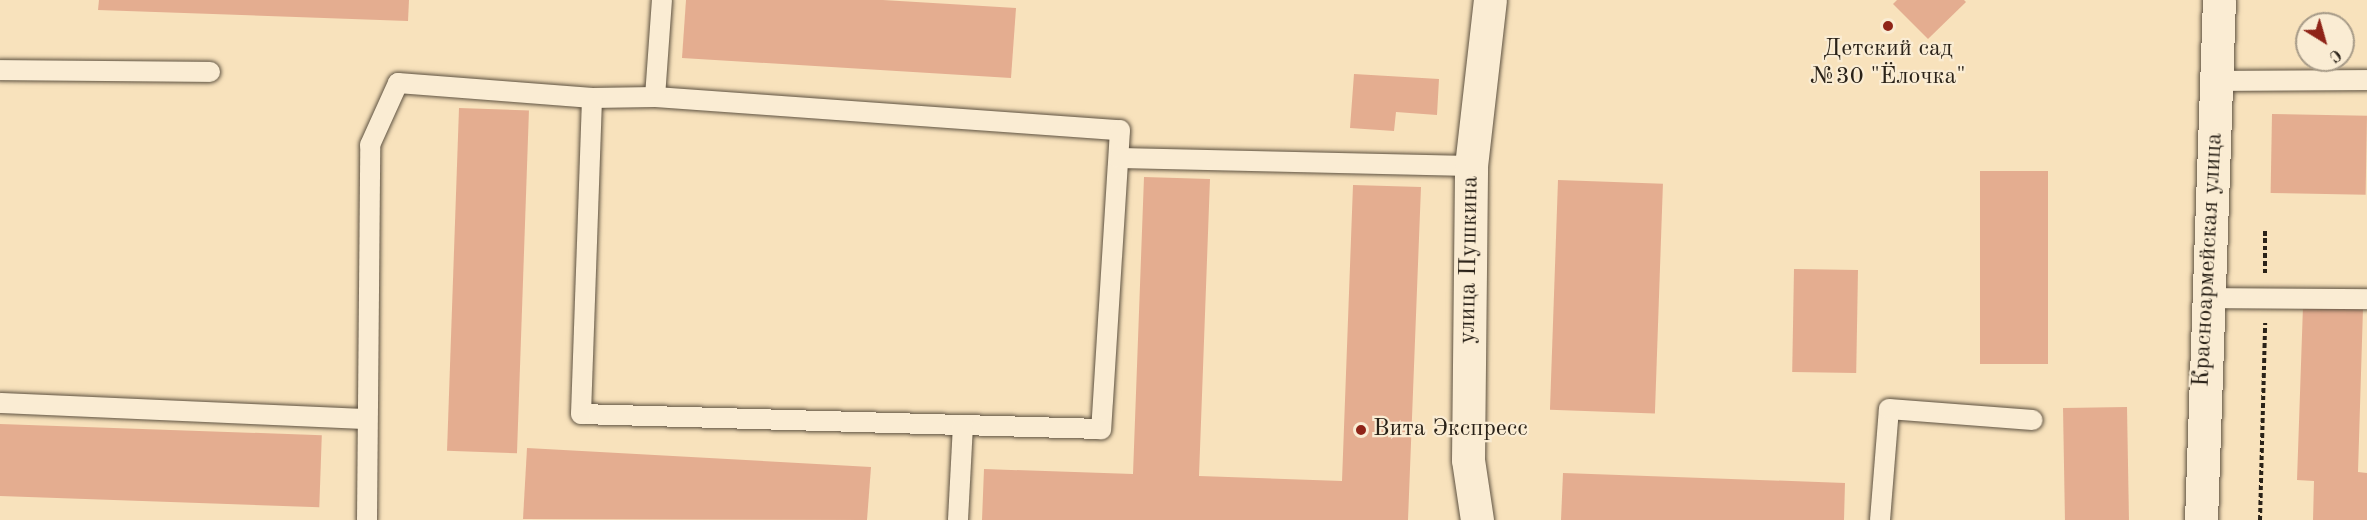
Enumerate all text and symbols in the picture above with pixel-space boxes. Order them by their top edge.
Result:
north arrow [2295,12,2355,72]
marker: Детский сад №30 "Ёлочка" [1881,19,1895,33]
place label: Детский сад №30 "Ёлочка" [1810,36,1966,92]
text: С [2326,45,2344,64]
street label: Красноармейская улица [2188,132,2230,388]
street label: улица Пушкина [1454,176,1486,344]
place label: Вита Экспресс [1373,416,1528,444]
marker: Вита Экспресс [1354,423,1368,437]

